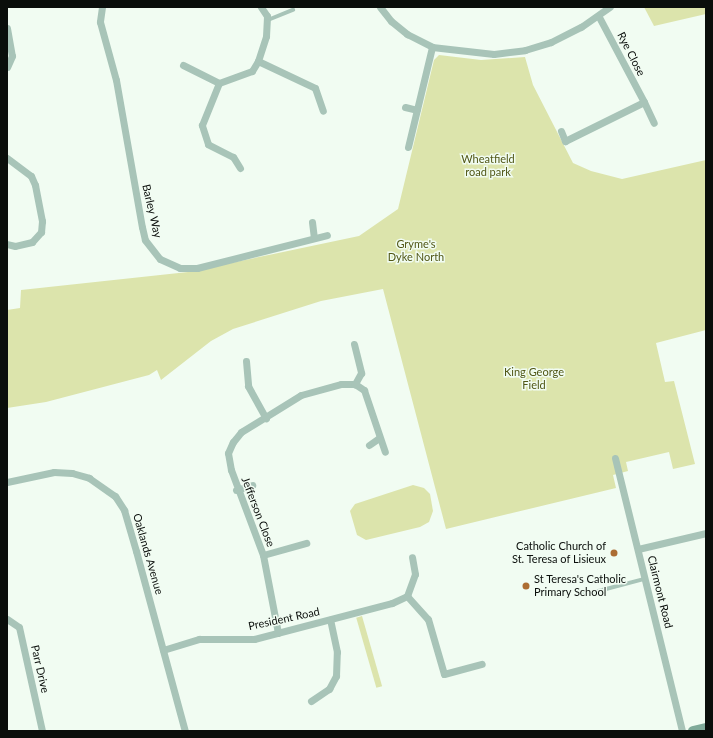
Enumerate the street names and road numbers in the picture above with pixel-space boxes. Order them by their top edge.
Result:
street label: Rye Close [614,30,648,78]
street label: Barley Way [139,183,165,239]
street label: Jefferson Close [239,475,277,549]
street label: Oaklands Avenue [130,512,166,596]
street label: Clairmont Road [645,554,675,630]
street label: President Road [247,605,321,633]
street label: Parr Drive [28,644,52,694]

